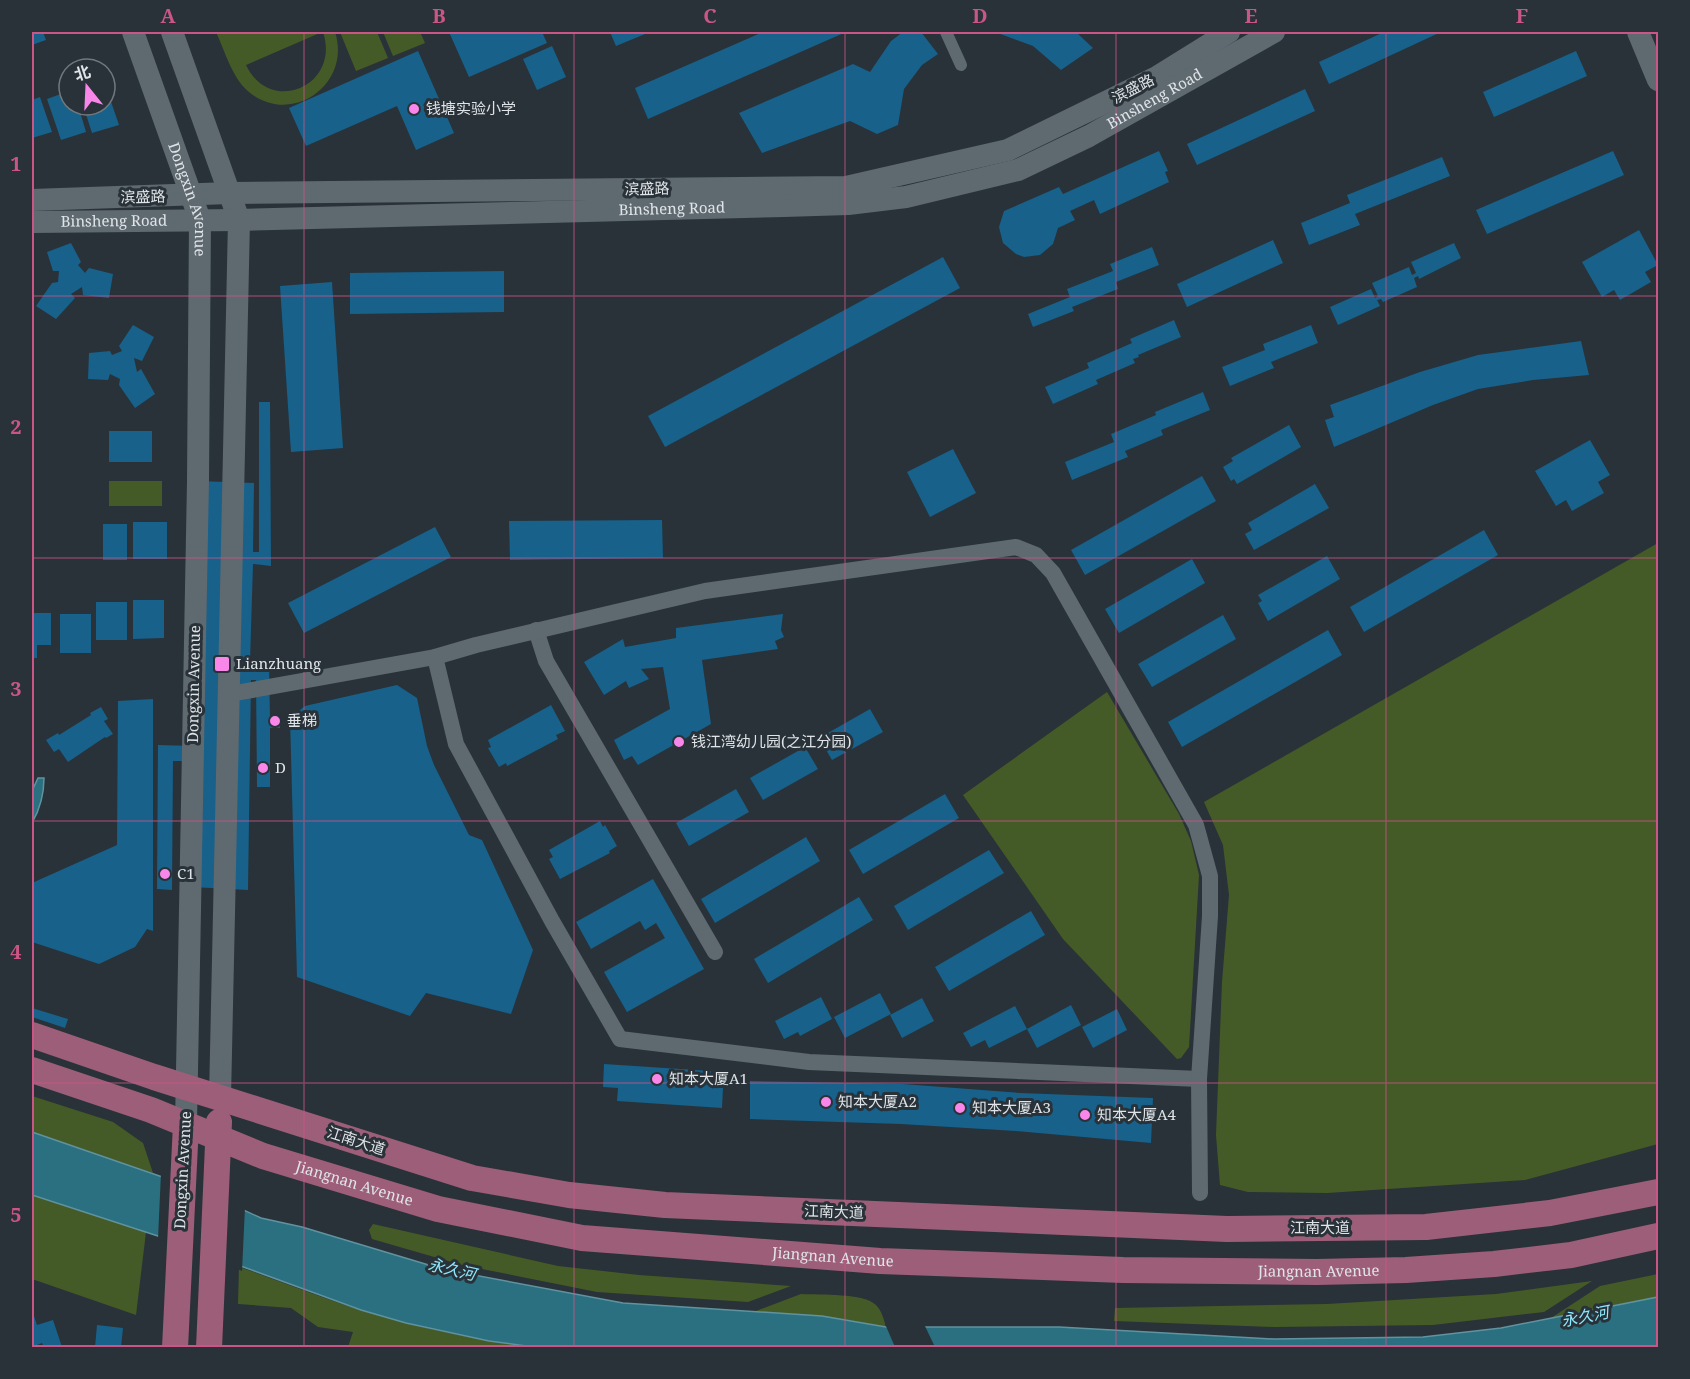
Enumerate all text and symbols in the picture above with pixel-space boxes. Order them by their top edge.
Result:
text: A [160,2,176,29]
text: B [432,2,446,29]
text: C [703,2,717,29]
text: D [972,2,988,29]
text: E [1244,2,1258,29]
text: F [1516,2,1528,29]
north arrow [57,57,117,117]
text: 北 [71,60,93,86]
street label: Binsheng Road [1103,63,1206,133]
street label: 滨盛路 [1108,69,1157,107]
place label: 钱塘实验小学 [426,98,516,118]
marker: 钱塘实验小学 [407,102,421,116]
street label: Dongxin Avenue [164,139,211,257]
text: 1 [10,150,22,177]
street label: 滨盛路 [624,178,670,198]
street label: 滨盛路 [120,186,166,206]
street label: Binsheng Road [618,197,725,219]
street label: Binsheng Road [61,210,167,231]
text: 2 [10,413,22,440]
street label: Dongxin Avenue [182,625,204,743]
place label: Lianzhuang [236,653,321,673]
marker: Lianzhuang [213,655,231,673]
text: 3 [10,675,22,702]
place label: 垂梯 [287,710,317,730]
marker: 垂梯 [268,714,282,728]
place label: 钱江湾幼儿园(之江分园) [691,731,851,751]
marker: 钱江湾幼儿园(之江分园) [672,735,686,749]
place label: D [275,757,286,777]
marker: D [256,761,270,775]
place label: C1 [177,863,195,883]
marker: C1 [158,867,172,881]
text: 4 [10,938,22,965]
place label: 知本大厦A1 [669,1068,748,1088]
marker: 知本大厦A1 [650,1072,664,1086]
place label: 知本大厦A2 [838,1091,917,1111]
marker: 知本大厦A2 [819,1095,833,1109]
place label: 知本大厦A3 [972,1097,1051,1117]
marker: 知本大厦A3 [953,1101,967,1115]
place label: 知本大厦A4 [1097,1104,1177,1124]
marker: 知本大厦A4 [1078,1108,1092,1122]
street label: Dongxin Avenue [169,1111,195,1229]
street label: 江南大道 [325,1121,388,1159]
street label: Jiangnan Avenue [292,1155,416,1210]
street label: 江南大道 [804,1200,864,1222]
text: 5 [10,1201,22,1228]
street label: 江南大道 [1290,1217,1350,1237]
street label: Jiangnan Avenue [770,1242,894,1270]
water label: 永久河 [426,1253,481,1286]
street label: Jiangnan Avenue [1257,1260,1380,1281]
water label: 永久河 [1559,1300,1614,1331]

